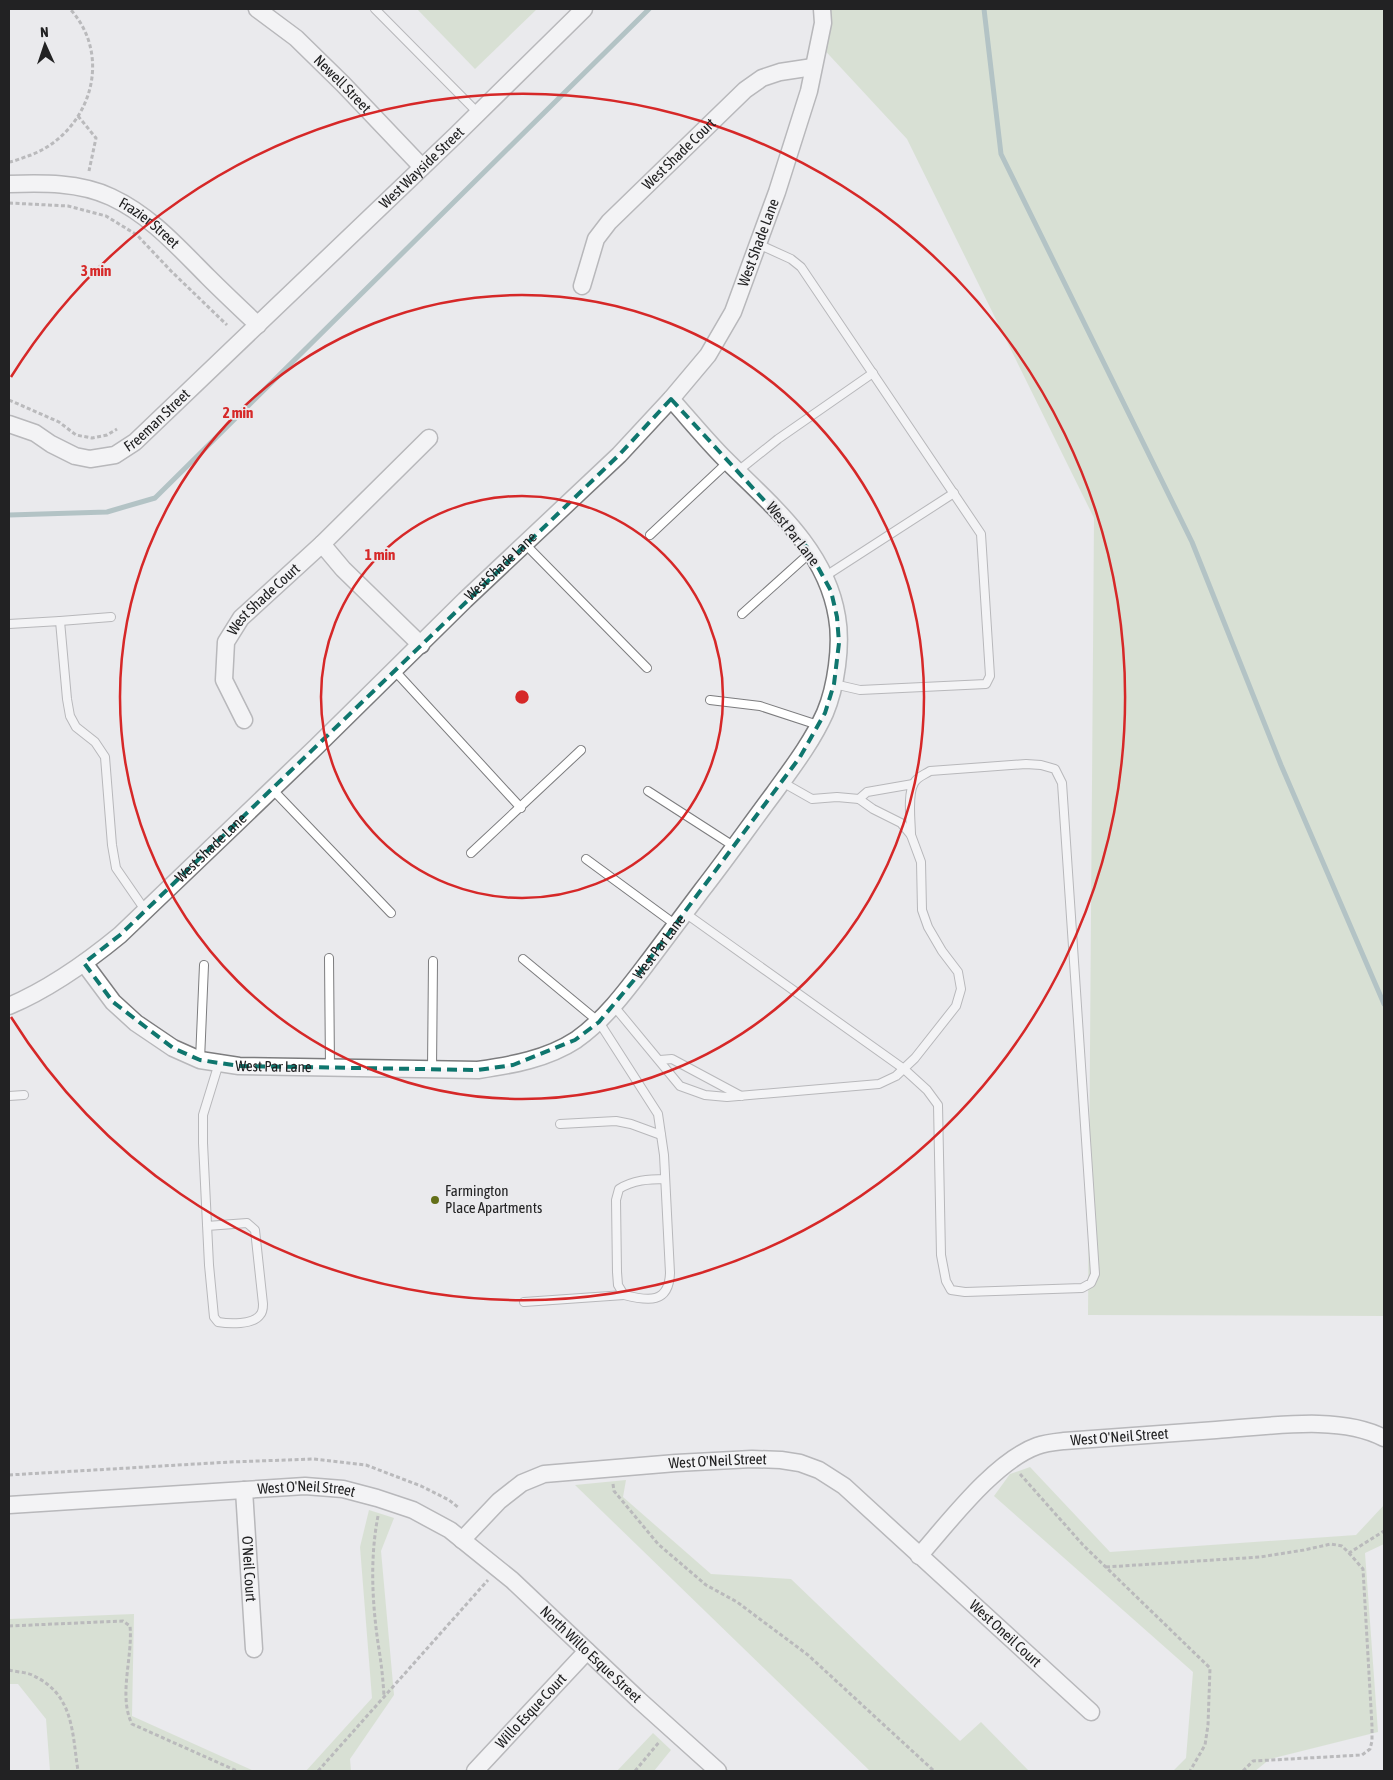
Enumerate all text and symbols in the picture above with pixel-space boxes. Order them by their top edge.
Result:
north arrow [20,20,70,70]
text: N [40,24,49,40]
street label: Newell Street [311,51,375,116]
street label: West Shade Court [639,114,719,193]
street label: West Wayside Street [376,123,467,212]
street label: Frazier Street [116,194,183,251]
street label: West Shade Lane [734,196,782,289]
text: 3 min [81,262,111,279]
street label: Freeman Street [121,385,193,455]
text: 2 min [223,404,253,421]
street label: West Par Lane [763,498,824,569]
street label: West Shade Lane [461,528,540,604]
text: 1 min [365,546,395,563]
street label: West Shade Court [223,560,303,638]
centre of rings [513,688,531,706]
street label: West Shade Lane [171,809,250,886]
street label: West Par Lane [629,911,689,982]
street label: West Par Lane [235,1057,312,1075]
place label: Farmington Place Apartments [445,1182,542,1216]
marker: Farmington Place Apartments [429,1194,441,1206]
street label: West O'Neil Street [1070,1425,1169,1448]
street label: West O'Neil Street [668,1450,767,1472]
street label: West O'Neil Street [257,1477,357,1500]
street label: O'Neil Court [239,1535,260,1602]
street label: West Oneil Court [966,1596,1045,1670]
street label: North Willo Esque Street [537,1602,645,1706]
street label: Willo Esque Court [492,1670,570,1752]

